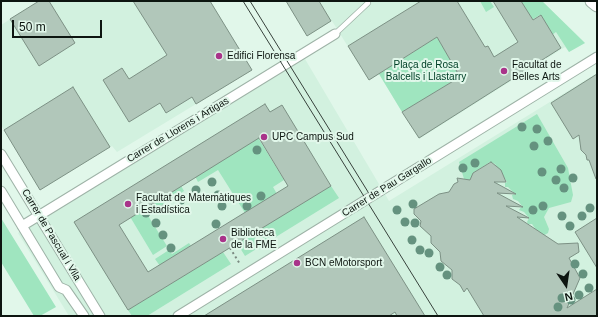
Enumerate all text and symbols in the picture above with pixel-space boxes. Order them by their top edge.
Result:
scale bar [14,12,104,38]
text: 50 m [19,20,46,34]
place label: Edifici Florensa [227,50,295,62]
marker: Edifici Florensa [214,51,224,61]
park label: Plaça de Rosa Balcells i Llastarry [386,59,466,82]
place label: Facultat de Belles Arts [512,59,561,82]
marker: Facultat de Belles Arts [499,66,509,76]
street label: Carrer de Llorens i Artigas [125,95,231,165]
place label: UPC Campus Sud [272,131,354,143]
marker: UPC Campus Sud [259,132,269,142]
street label: Carrer de Pau Gargallo [340,155,434,219]
street label: Carrer de Pascual i Vila [19,187,83,283]
place label: Facultat de Matemàtiques i Estadística [136,192,251,216]
marker: Facultat de Matemàtiques i Estadística [123,199,133,209]
place label: Biblioteca de la FME [231,227,277,250]
marker: Biblioteca de la FME [218,234,228,244]
place label: BCN eMotorsport [305,257,382,269]
marker: BCN eMotorsport [292,258,302,268]
north arrow [546,265,586,305]
text: N [563,290,574,303]

